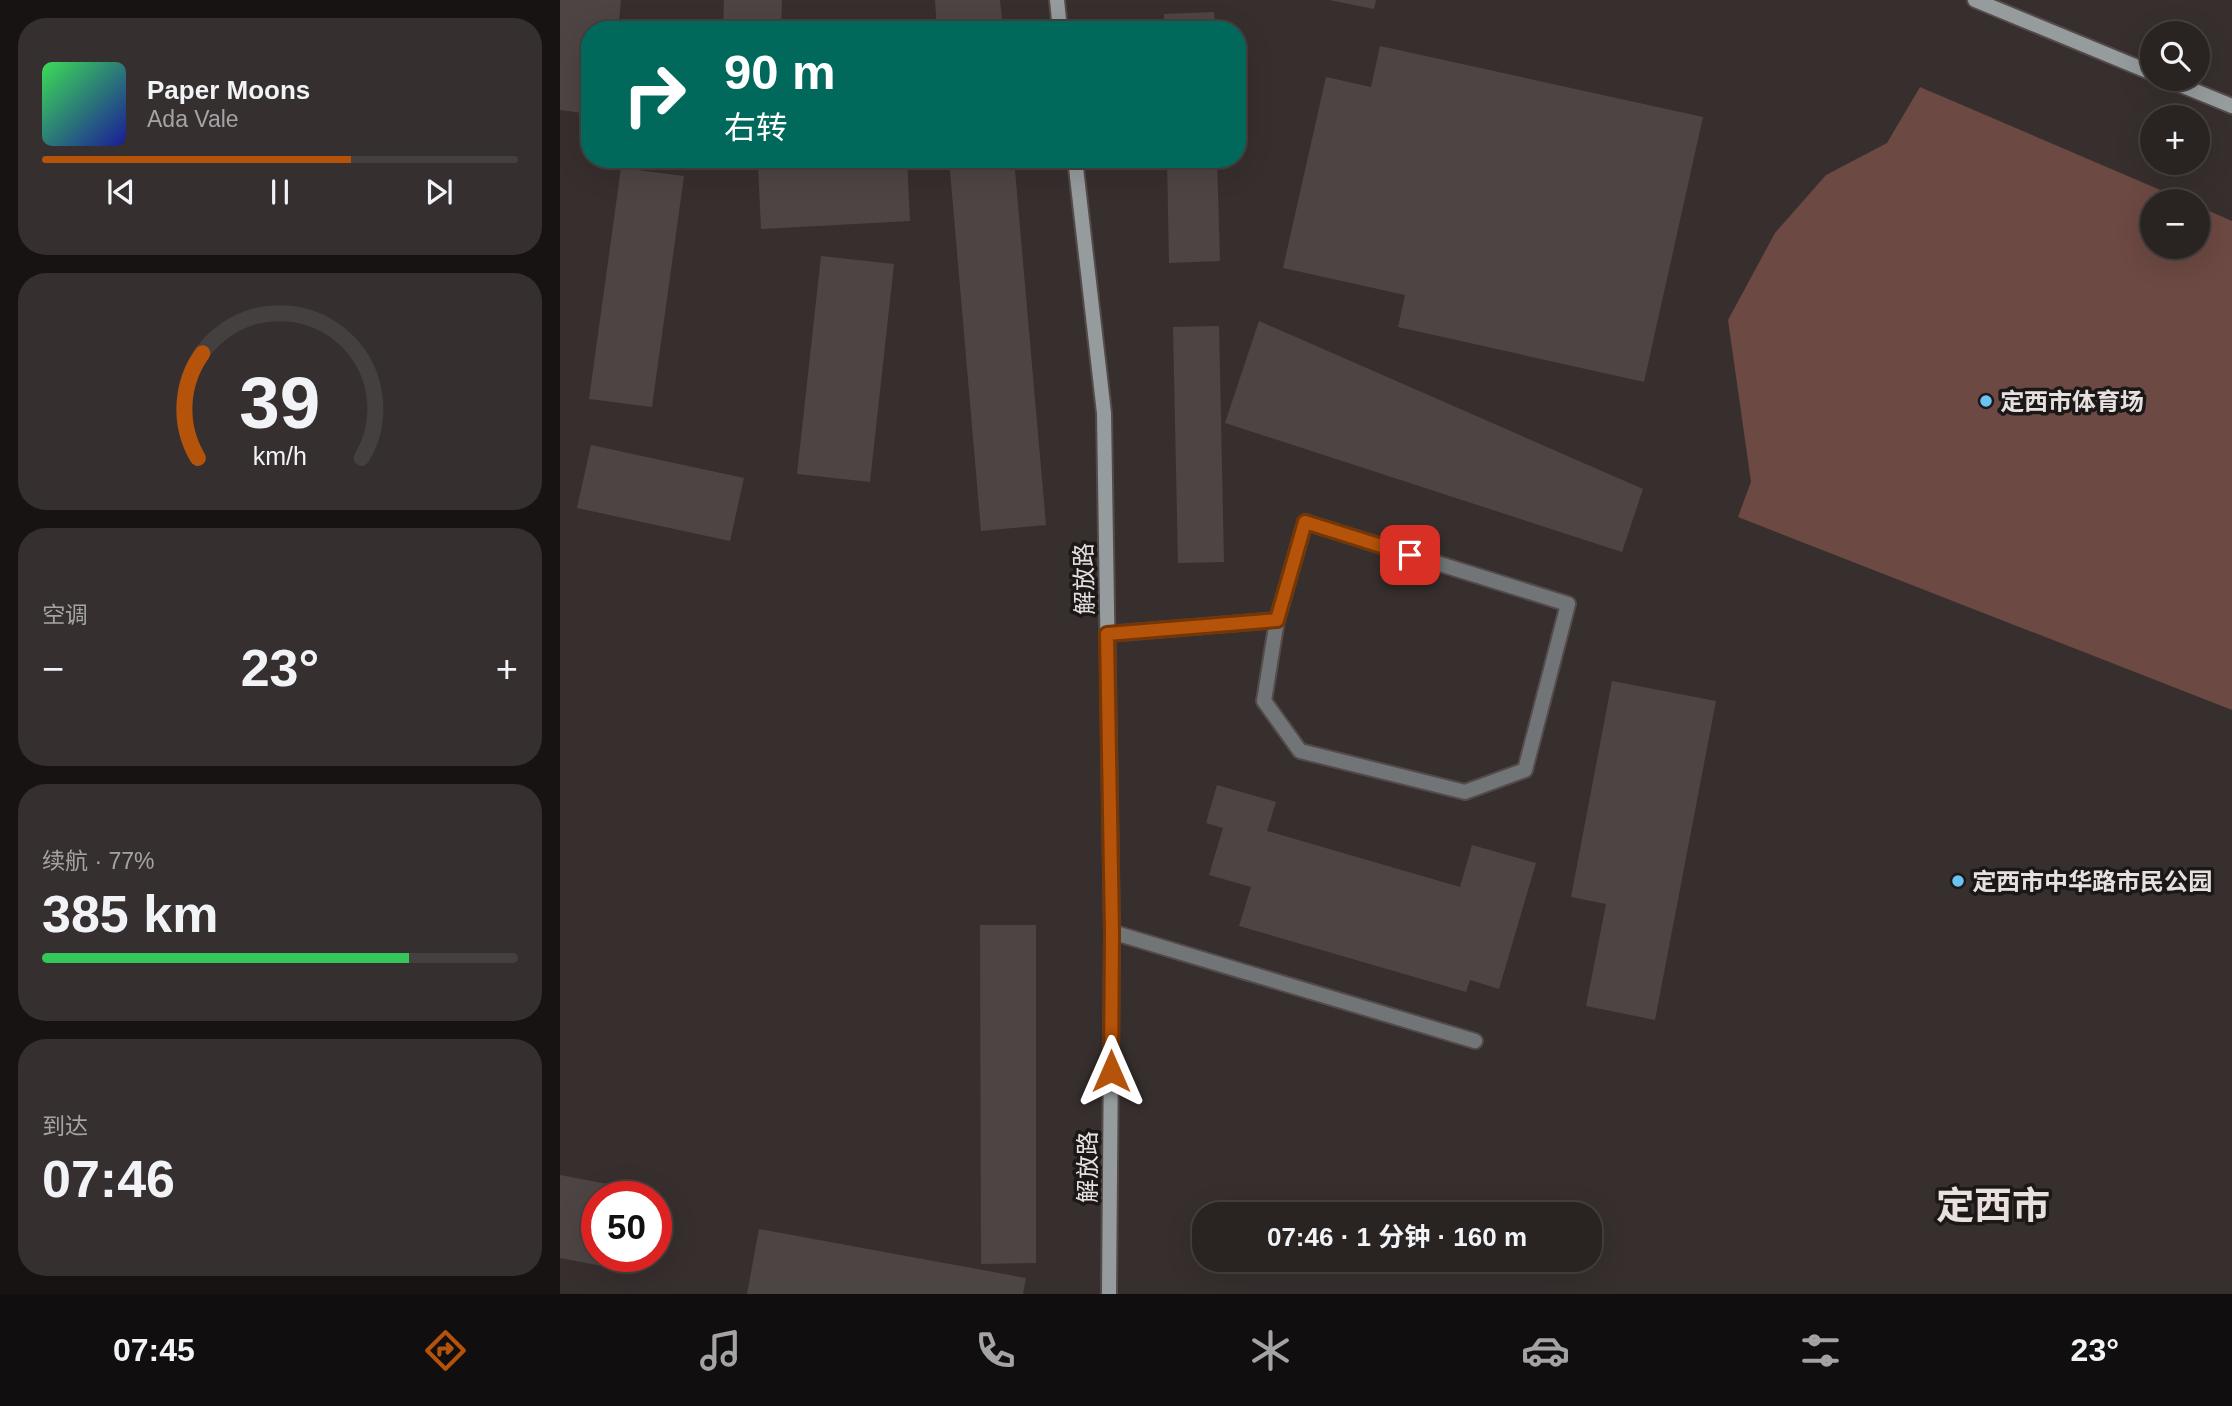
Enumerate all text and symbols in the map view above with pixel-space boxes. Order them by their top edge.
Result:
map controls [2140,21,2210,259]
button: search [2140,21,2210,91]
text: 90 m [724,45,836,99]
icon: right [609,49,700,140]
text: Paper Moons [147,75,310,105]
button: + [2140,105,2210,175]
text: Ada Vale [147,106,239,132]
text: 右转 [724,110,788,146]
icon: previous [102,173,140,211]
icon: pause [261,173,299,211]
icon: next [420,173,458,211]
button: − [2140,189,2210,259]
text: 39 [240,362,320,443]
place label: 定西市体育场 [2000,388,2144,415]
marker: 定西市体育场 [1978,393,1994,409]
text: km/h [253,442,307,470]
pin [1380,525,1440,585]
icon: arrive [1391,536,1429,574]
street label: 解放路 [1070,543,1098,615]
text: 空调 [42,602,88,628]
text: 23° [241,639,319,697]
text: − [42,648,64,690]
text: + [496,648,518,690]
text: 续航 · 77% [42,848,154,874]
place label: 定西市中华路市民公园 [1972,868,2212,895]
marker: 定西市中华路市民公园 [1950,873,1966,889]
text: 385 km [42,885,218,943]
position arrow [1074,1034,1148,1108]
text: 到达 [42,1113,88,1139]
street label: 解放路 [1074,1131,1101,1203]
text: 07:46 [42,1150,175,1208]
speed limit sign: 50 [581,1181,672,1272]
district label: 定西市 [1936,1185,2050,1227]
text: 07:46 · 1 分钟 · 160 m [1267,1222,1527,1252]
icon: directions [421,1326,470,1375]
icon: music [696,1326,745,1375]
icon: phone [971,1326,1020,1375]
icon: climate [1246,1326,1295,1375]
icon: car [1521,1326,1570,1375]
icon: filters [1796,1326,1845,1375]
text: 07:45 [113,1332,195,1368]
text: 23° [2071,1332,2119,1368]

